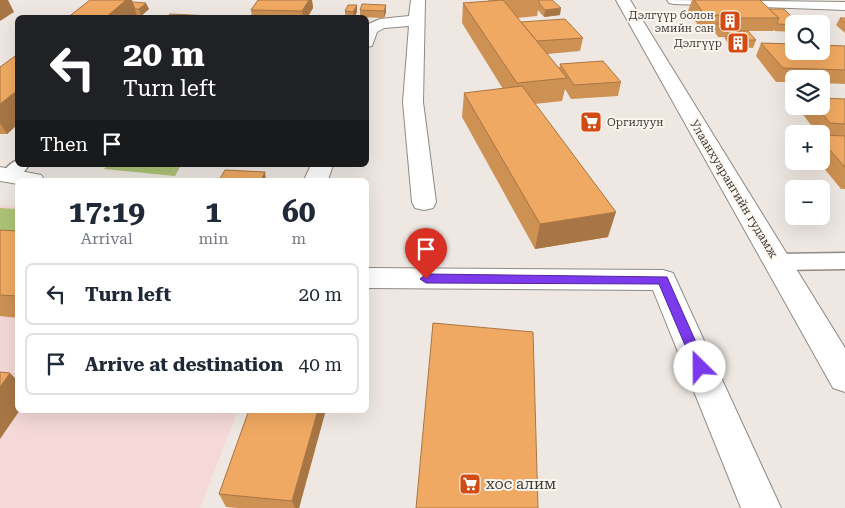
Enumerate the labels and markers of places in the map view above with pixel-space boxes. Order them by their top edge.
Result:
place label: Дэлгүүр болон эмийн сан [629,9,714,35]
building icon: Дэлгүүр болон эмийн сан [718,9,742,33]
building icon: Дэлгүүр [726,31,750,55]
place label: Дэлгүүр [674,37,722,50]
supermarket icon: Оргилуун [579,110,603,134]
place label: Оргилуун [607,116,663,129]
pin [405,228,447,279]
supermarket icon: хос алим [458,472,482,496]
place label: хос алим [486,475,556,493]

